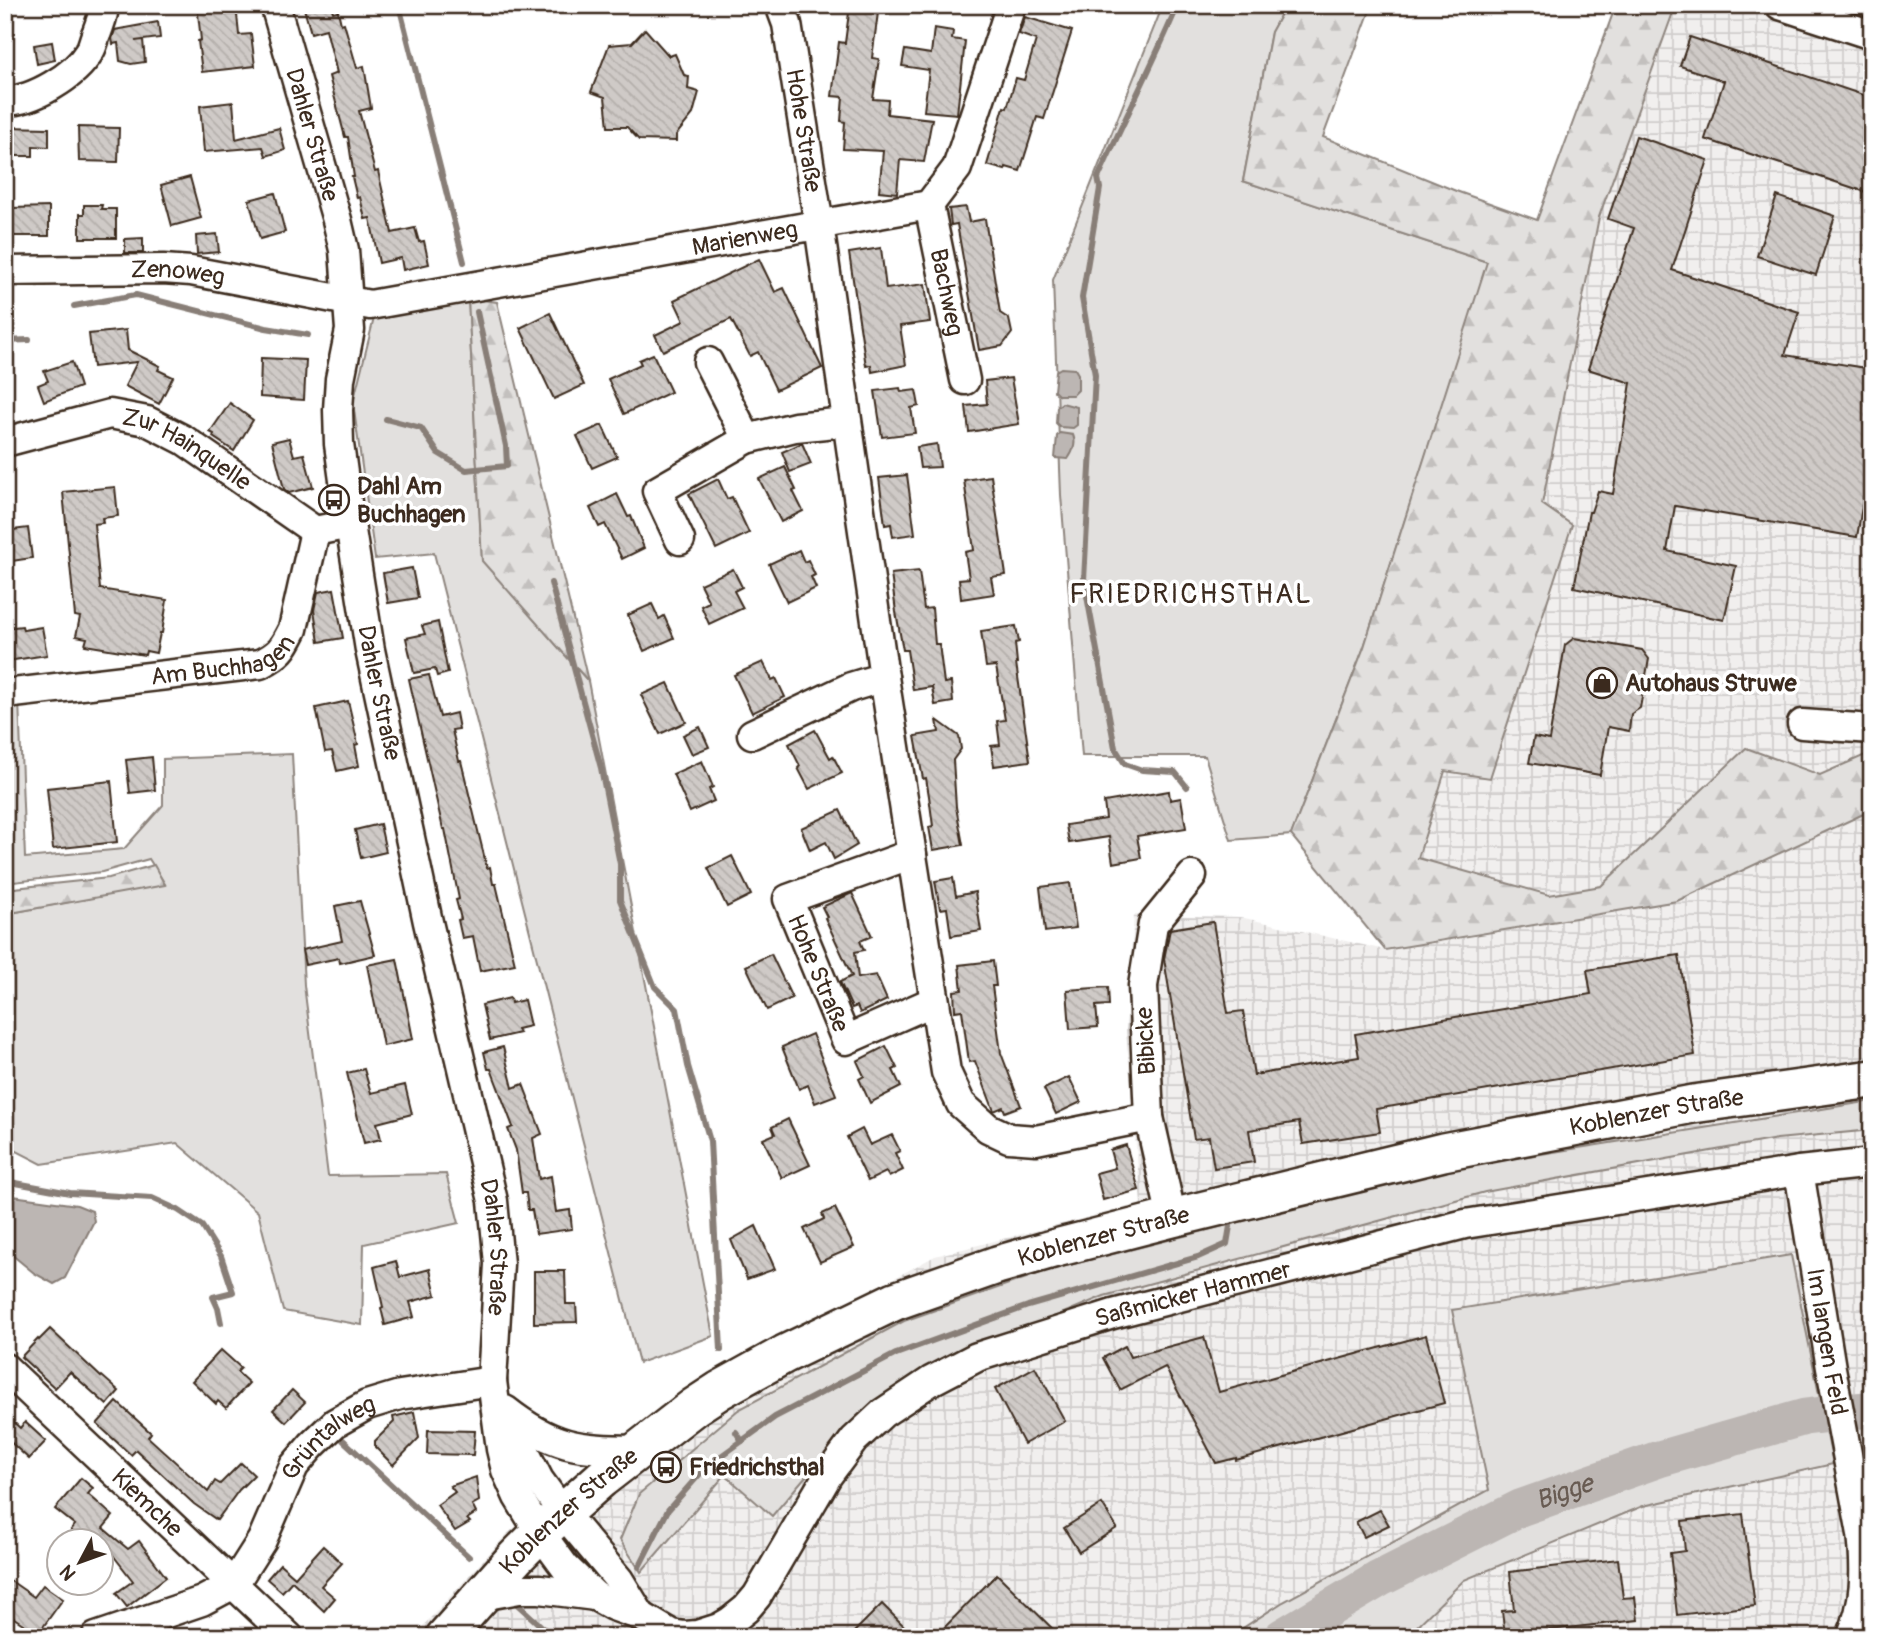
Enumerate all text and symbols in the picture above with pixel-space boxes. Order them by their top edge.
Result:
street label: Dahler Straße [279,65,345,205]
street label: Hohe Straße [780,67,828,194]
street label: Marienweg [690,214,800,262]
street label: Bachweg [924,246,970,338]
street label: Zenoweg [131,254,227,292]
street label: Zur Hainquelle [120,402,257,497]
place label: Dahl Am Buchhagen [357,472,466,529]
bus stop icon: Dahl Am Buchhagen [317,483,351,517]
district label: FRIEDRICHSTHAL [1069,577,1313,612]
street label: Dahler Straße [352,623,408,763]
street label: Am Buchhagen [149,630,301,691]
shop icon: Autohaus Struwe [1585,666,1619,700]
place label: Autohaus Struwe [1625,669,1798,698]
street label: Hohe Straße [781,910,856,1036]
street label: Bibicke [1130,1006,1162,1076]
street label: Koblenzer Straße [1567,1083,1746,1142]
street label: Dahler Straße [474,1176,514,1316]
street label: Koblenzer Straße [1014,1200,1192,1273]
street label: Saßmicker Hammer [1091,1255,1294,1333]
street label: Im langen Feld [1801,1266,1854,1417]
street label: Grüntalweg [275,1389,378,1484]
street label: Koblenzer Straße [493,1441,644,1580]
bus stop icon: Friedrichsthal [649,1450,683,1484]
place label: Friedrichsthal [689,1453,825,1482]
street label: Kiemche [106,1462,189,1543]
water label: Bigge [1532,1467,1599,1517]
north arrow [46,1526,116,1596]
text: N [55,1560,81,1585]

